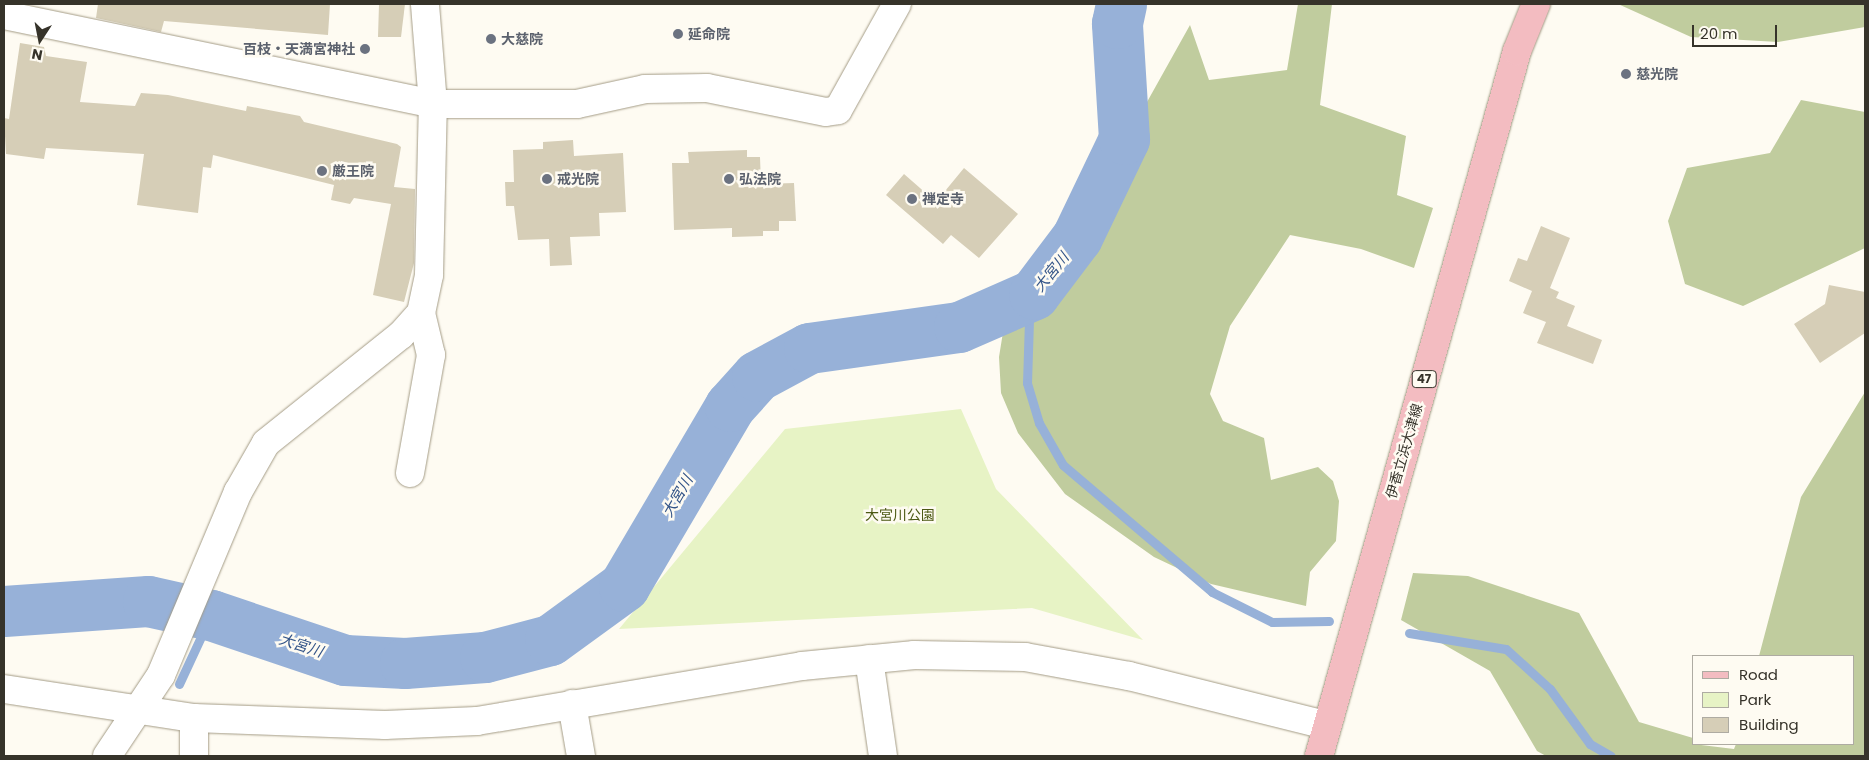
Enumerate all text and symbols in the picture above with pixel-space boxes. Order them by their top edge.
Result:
north arrow [15,15,65,65]
scale bar [1694,15,1779,47]
text: 20 m [1700,23,1738,44]
place label: 延命院 [688,26,730,42]
marker: 延命院 [672,28,684,40]
place label: 大慈院 [501,31,543,47]
marker: 大慈院 [485,33,497,45]
place label: 百枝・天満宮神社 [243,41,355,57]
marker: 百枝・天満宮神社 [359,43,371,55]
text: N [30,44,44,66]
place label: 慈光院 [1636,66,1678,82]
marker: 慈光院 [1620,68,1632,80]
place label: 厳王院 [332,163,374,179]
marker: 厳王院 [316,165,328,177]
place label: 戒光院 [557,171,599,187]
place label: 弘法院 [739,171,781,187]
marker: 戒光院 [541,173,553,185]
marker: 弘法院 [723,173,735,185]
place label: 禅定寺 [922,191,964,207]
marker: 禅定寺 [906,193,918,205]
water label: 大宮川 [1030,249,1072,295]
road number: 47 [1412,369,1436,388]
street label: 伊香立浜大津線 [1382,402,1426,500]
water label: 大宮川 [658,472,696,520]
park label: 大宮川公園 [865,507,935,523]
water label: 大宮川 [277,629,325,661]
legend [1692,655,1854,745]
text: Road [1739,664,1778,685]
text: Park [1739,689,1771,710]
text: Building [1739,714,1799,735]

